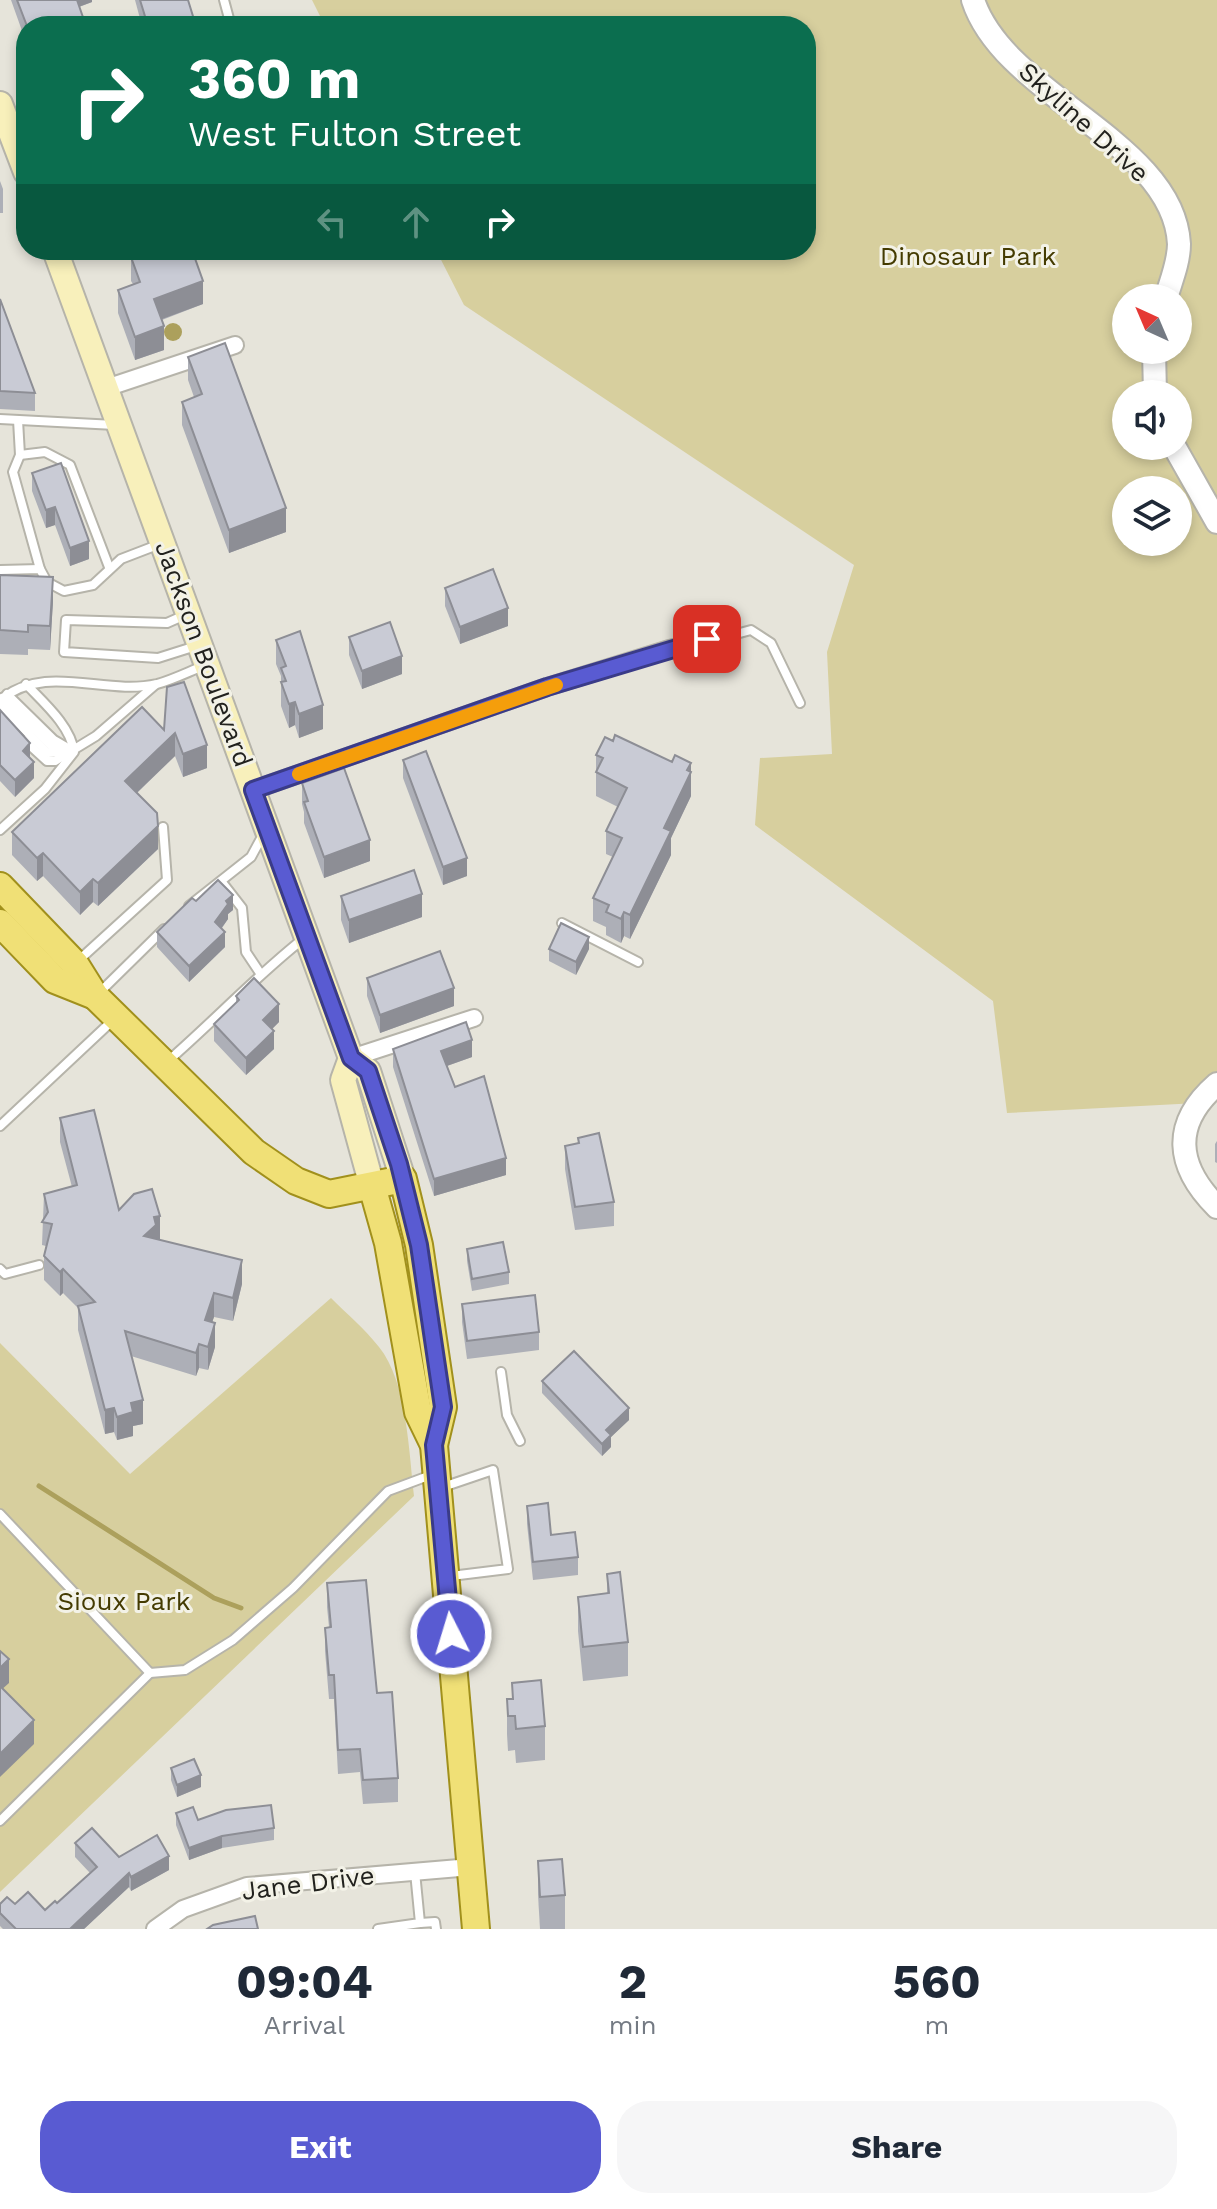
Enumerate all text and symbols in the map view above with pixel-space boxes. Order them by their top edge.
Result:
text: 360 m [188,46,360,112]
icon: right [56,48,160,152]
street label: Skyline Drive [1013,56,1155,188]
text: West Fulton Street [188,113,521,155]
icon: left [310,200,354,244]
icon: ahead [394,200,438,244]
icon: right [478,200,522,244]
park label: Dinosaur Park [880,241,1056,271]
north arrow [1112,284,1192,364]
map controls [1112,284,1192,556]
button: sound [1112,380,1192,460]
button: layers [1112,476,1192,556]
street label: Jackson Boulevard [149,537,259,771]
pin [673,605,741,673]
icon: arrive [685,617,729,661]
park label: Sioux Park [57,1586,191,1616]
position arrow [409,1592,493,1676]
street label: Jane Drive [240,1860,376,1906]
text: 09:04 [236,1953,373,2010]
text: 2 [618,1953,647,2010]
text: 560 [893,1953,981,2010]
text: Arrival [264,2010,345,2040]
text: min [609,2010,657,2040]
text: m [924,2010,949,2040]
button: Exit [40,2101,601,2193]
button: Share [617,2101,1177,2193]

